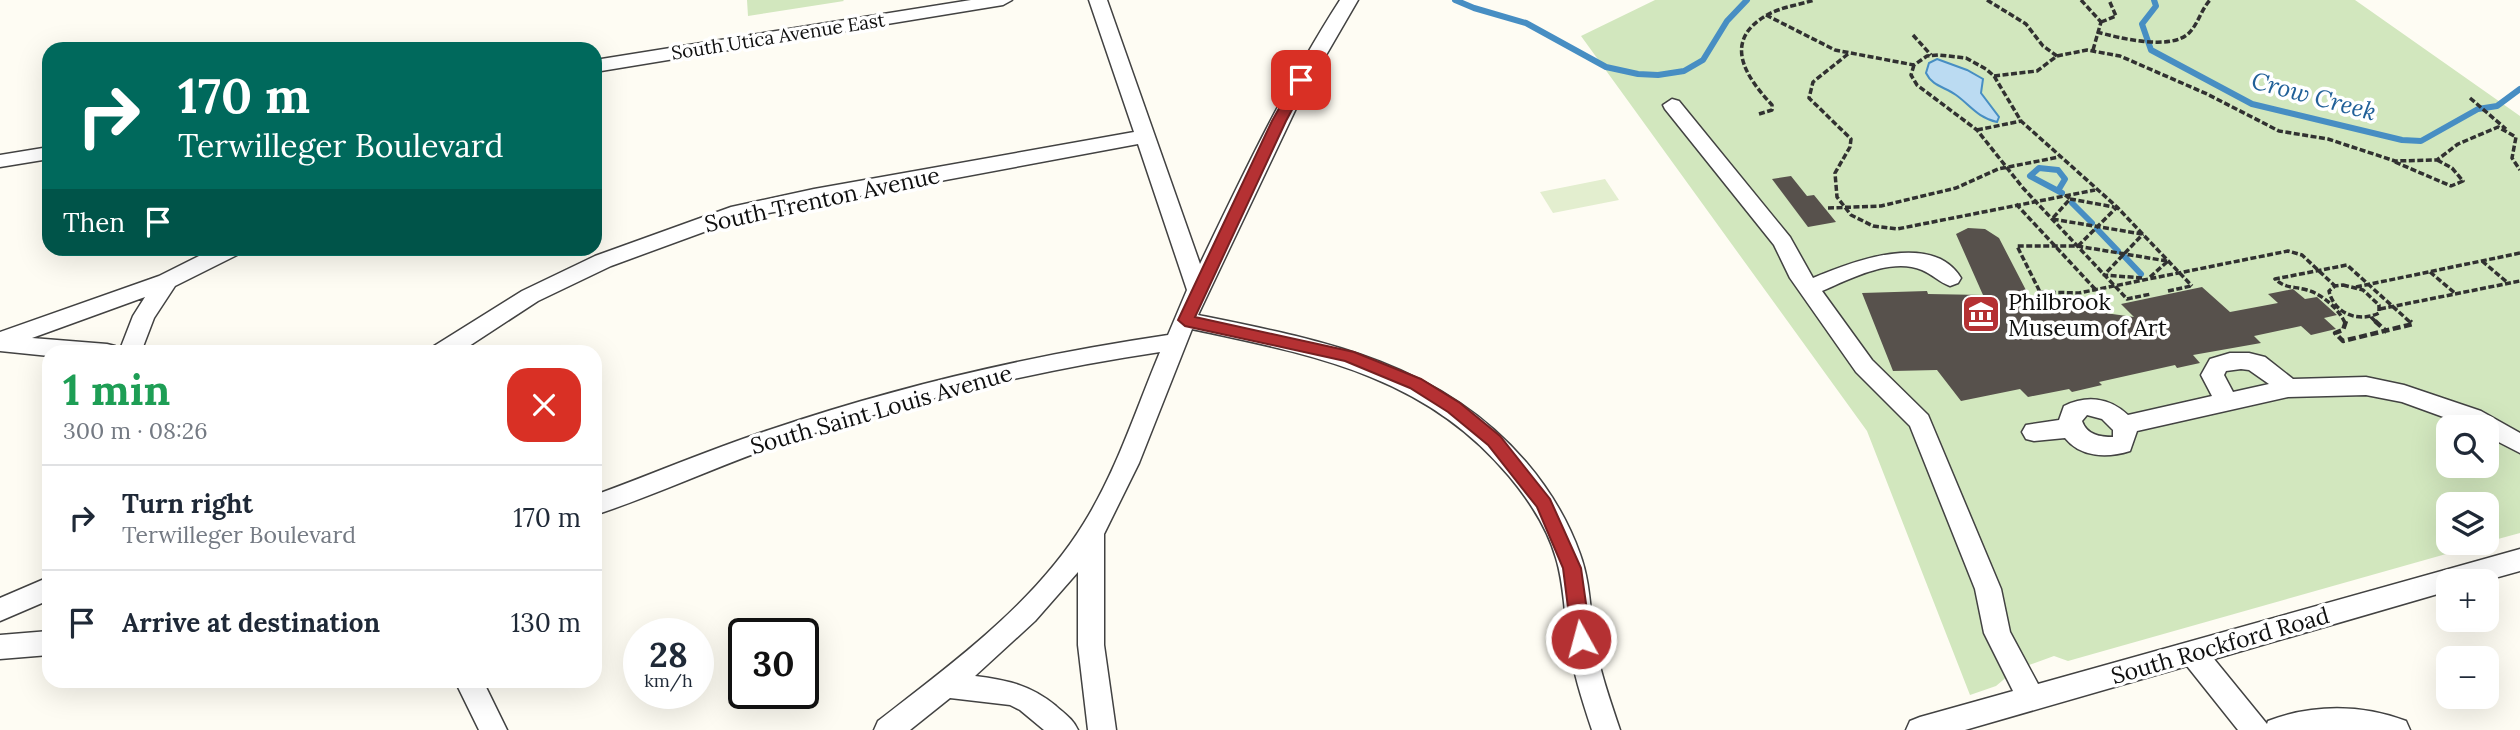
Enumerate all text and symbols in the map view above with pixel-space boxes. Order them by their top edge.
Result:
street label: South Utica Avenue East [669,7,887,65]
pin [1271,50,1331,110]
icon: arrive [1282,61,1320,99]
text: 170 m [178,64,310,126]
water label: Crow Creek [2248,65,2380,127]
icon: right [63,70,154,161]
text: Terwilleger Boulevard [178,125,504,166]
street label: South Trenton Avenue [702,160,942,238]
icon: arrive [139,203,177,241]
text: Then [63,206,125,239]
place label: Philbrook Museum of Art [2008,287,2167,342]
museum icon: Philbrook Museum of Art [1960,293,2002,335]
street label: South Saint Louis Avenue [747,358,1015,460]
text: 1 min [63,363,170,417]
button: close [507,368,581,442]
map controls [2436,415,2499,709]
button: search [2436,415,2499,478]
text: 300 m · 08:26 [63,416,207,445]
text: Turn right [122,487,253,520]
button: layers [2436,492,2499,555]
icon: right [63,499,101,537]
text: 170 m [513,501,581,534]
text: Terwilleger Boulevard [122,520,356,549]
button: + [2436,569,2499,632]
street label: South Rockford Road [2108,600,2333,690]
position arrow [1544,602,1618,676]
icon: arrive [63,604,101,642]
text: Arrive at destination [122,606,380,639]
text: 130 m [511,606,581,639]
speed limit sign: 30 [728,618,819,709]
text: 28 [649,632,688,677]
button: − [2436,646,2499,709]
text: km/h [644,669,693,692]

